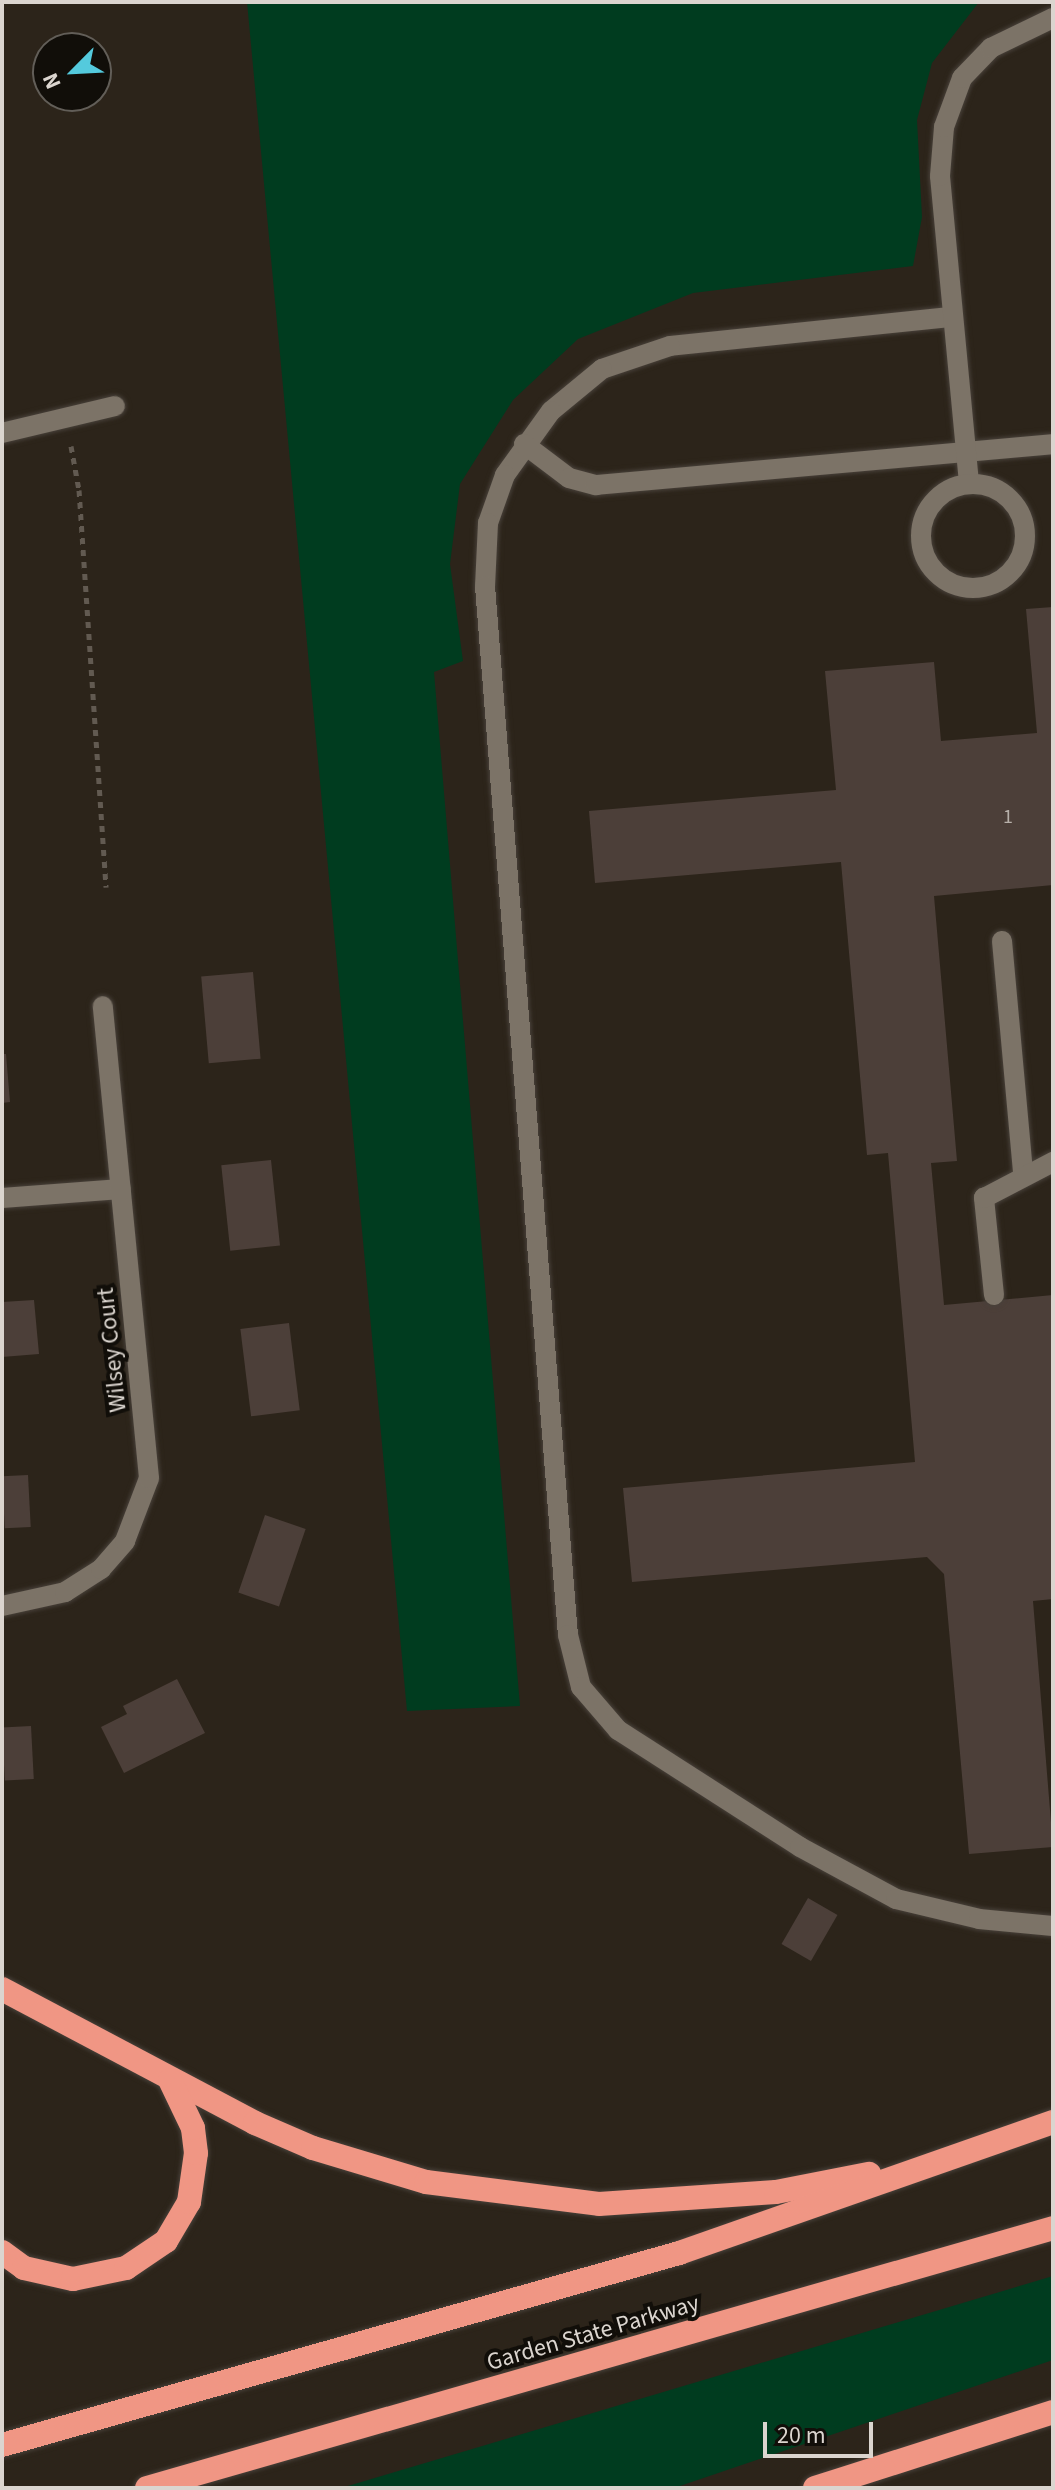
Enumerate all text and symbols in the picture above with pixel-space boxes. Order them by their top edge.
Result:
north arrow [32,32,112,112]
text: N [34,68,69,94]
house number: 1 [1003,805,1013,829]
street label: Wilsey Court [91,1286,133,1414]
street label: Garden State Parkway [484,2289,702,2377]
scale bar [767,2406,877,2456]
text: 20 m [777,2418,826,2453]

